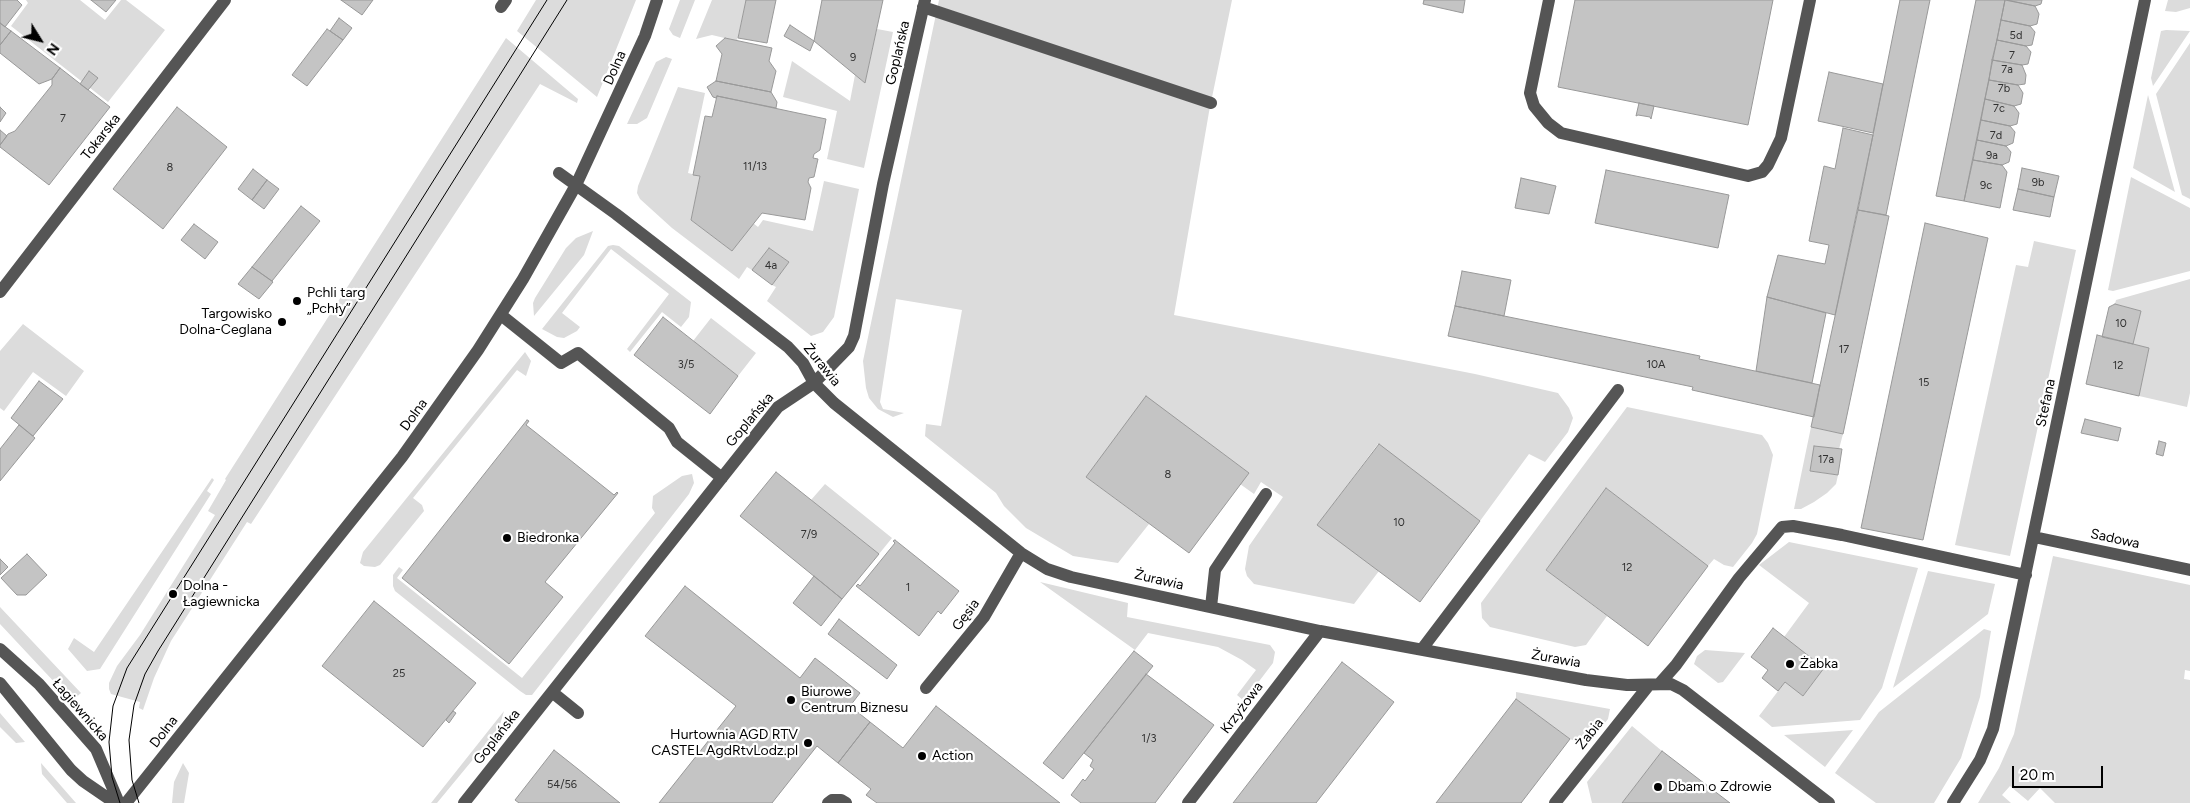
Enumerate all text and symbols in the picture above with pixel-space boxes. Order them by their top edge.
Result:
north arrow [15,15,65,65]
street label: Goplańska [882,19,914,87]
house number: 5d [2010,29,2022,43]
text: N [42,40,63,58]
street label: Dolna [600,48,630,88]
house number: 7 [2009,49,2015,63]
house number: 9 [850,51,856,65]
house number: 7a [2001,63,2013,77]
house number: 7b [1998,82,2010,96]
house number: 7c [1993,102,2005,116]
street label: Tokarska [78,111,124,163]
house number: 7 [60,112,66,126]
house number: 7d [1990,129,2002,143]
house number: 9a [1986,149,1998,163]
house number: 11/13 [743,160,767,174]
house number: 8 [167,161,173,175]
house number: 9b [2032,176,2044,190]
house number: 9c [1980,179,1992,193]
house number: 4a [765,259,777,273]
place label: Pchli targ „Pchły” [307,285,365,318]
marker: Pchli targ „Pchły” [291,295,303,307]
place label: Targowisko Dolna-Ceglana [179,306,272,338]
marker: Targowisko Dolna-Ceglana [276,316,288,328]
house number: 10 [2115,317,2127,331]
street label: Żurawia [800,340,844,390]
house number: 17 [1839,343,1849,357]
house number: 3/5 [678,358,694,372]
house number: 10A [1646,358,1666,372]
house number: 12 [2113,359,2123,373]
house number: 15 [1919,376,1929,390]
street label: Stefana [2033,377,2059,429]
street label: Goplańska [723,390,777,450]
street label: Dolna [397,396,431,434]
house number: 17a [1818,453,1834,467]
house number: 8 [1165,468,1171,482]
house number: 10 [1393,516,1405,530]
street label: Sadowa [2089,526,2141,552]
house number: 7/9 [801,528,817,542]
place label: Biedronka [517,530,579,546]
marker: Biedronka [501,532,513,544]
house number: 12 [1622,561,1632,575]
street label: Żurawia [1133,566,1185,594]
place label: Dolna - Łagiewnicka [183,578,260,610]
house number: 1 [906,581,910,595]
marker: Dolna - Łagiewnicka [167,588,179,600]
street label: Gęsia [949,596,983,634]
street label: Żurawia [1530,646,1582,672]
place label: Żabka [1800,656,1838,672]
marker: Żabka [1784,658,1796,670]
house number: 25 [393,667,405,681]
street label: Łagiewnicka [48,676,112,744]
street label: Krzyżowa [1217,679,1267,737]
place label: Biurowe Centrum Biznesu [801,684,908,716]
marker: Biurowe Centrum Biznesu [785,694,797,706]
street label: Goplańska [470,706,524,768]
street label: Dolna [146,713,182,751]
street label: Żabia [1573,715,1607,753]
place label: Hurtownia AGD RTV CASTEL AgdRtvLodz.pl [651,727,798,760]
house number: 1/3 [1142,732,1156,746]
marker: Hurtownia AGD RTV CASTEL AgdRtvLodz.pl [802,737,814,749]
place label: Action [932,748,973,764]
marker: Action [916,750,928,762]
scale bar [2015,756,2106,788]
text: 20 m [2020,766,2054,784]
house number: 54/56 [547,778,577,792]
place label: Dbam o Zdrowie [1668,779,1772,795]
marker: Dbam o Zdrowie [1652,781,1664,793]

